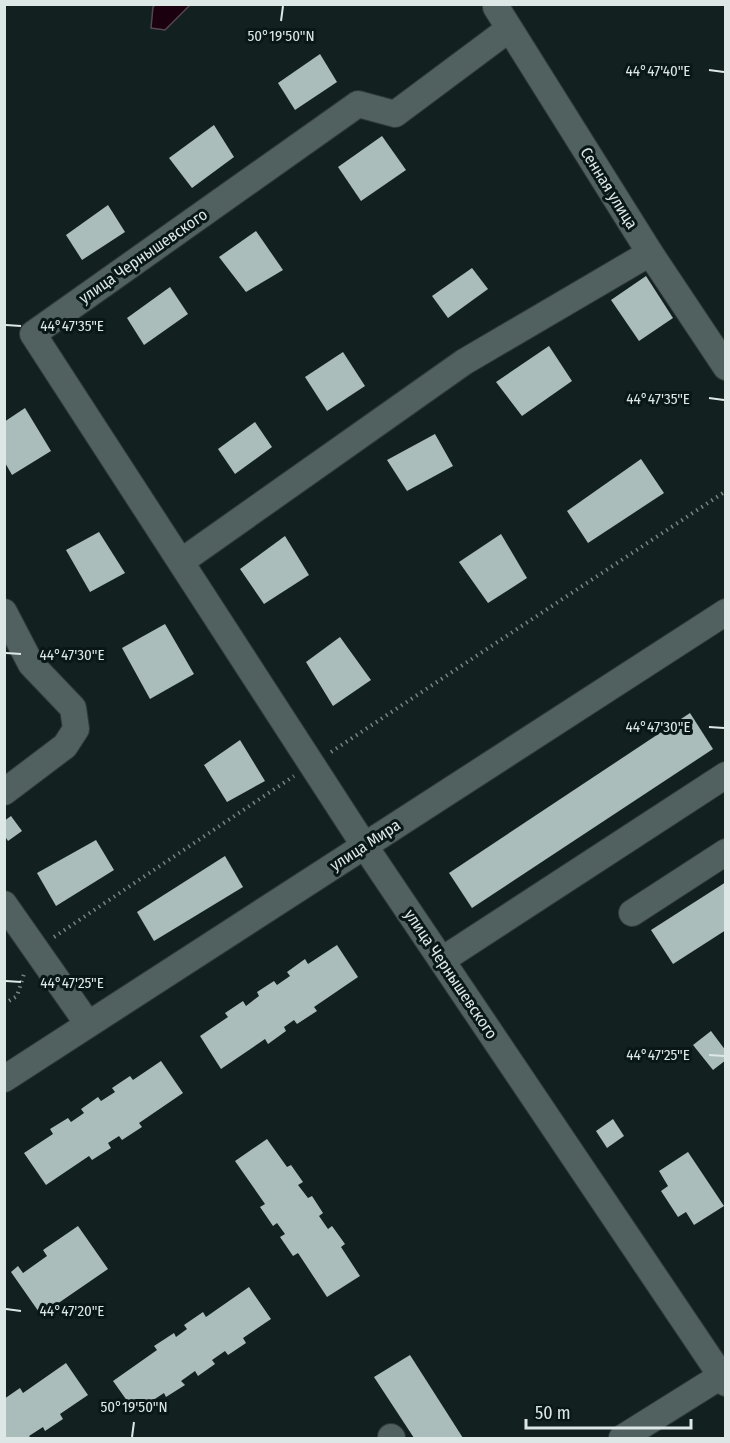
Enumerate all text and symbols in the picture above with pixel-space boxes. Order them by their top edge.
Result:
text: 50°19'50"N [247,27,315,45]
text: 44°47'40"E [626,62,690,80]
street label: Сенная улица [576,144,642,232]
street label: улица Чернышевского [75,205,211,307]
text: 44°47'35"E [40,317,104,335]
text: 44°47'35"E [626,390,690,408]
text: 44°47'30"E [40,646,104,664]
text: 44°47'30"E [626,718,690,736]
street label: улица Мира [326,815,404,875]
street label: улица Чернышевского [401,906,501,1042]
text: 44°47'25"E [40,974,104,992]
text: 44°47'25"E [626,1046,690,1064]
text: 44°47'20"E [40,1302,104,1320]
scale bar [526,1392,691,1430]
text: 50°19'50"N [100,1398,168,1416]
text: 50 m [535,1402,571,1424]

